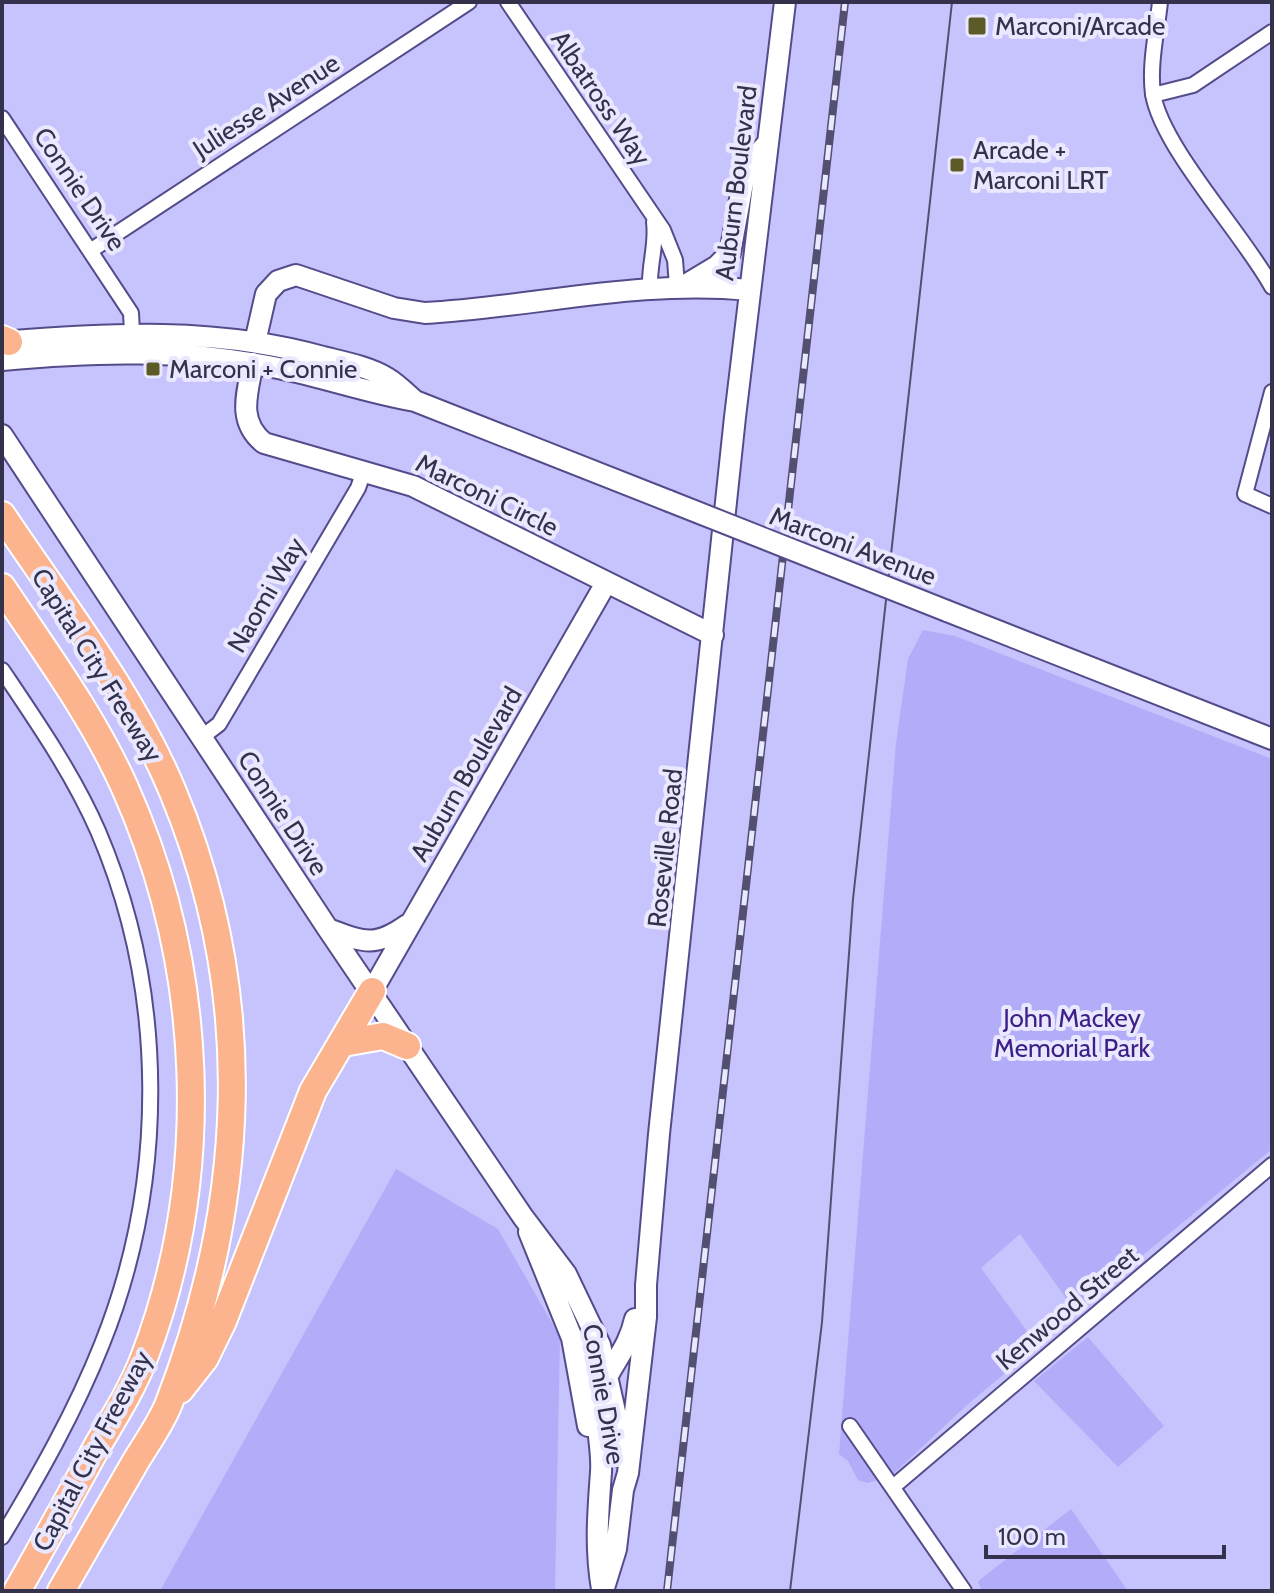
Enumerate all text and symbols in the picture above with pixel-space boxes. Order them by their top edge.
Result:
place label: Marconi/Arcade [995,10,1165,42]
marker: Marconi/Arcade [966,15,988,37]
street label: Albatross Way [544,25,658,171]
street label: Juliesse Avenue [186,47,345,166]
street label: Auburn Boulevard [708,84,764,282]
street label: Connie Drive [27,121,133,257]
place label: Arcade + Marconi LRT [973,134,1108,196]
marker: Arcade + Marconi LRT [948,156,966,174]
place label: Marconi + Connie [169,353,357,385]
marker: Marconi + Connie [144,360,162,378]
street label: Marconi Circle [411,447,563,543]
street label: Marconi Avenue [765,500,941,592]
street label: Naomi Way [220,532,312,658]
street label: Capital City Freeway [24,562,170,768]
street label: Auburn Boulevard [403,681,529,867]
street label: Connie Drive [231,745,335,881]
street label: Roseville Road [641,767,689,929]
park label: John Mackey Memorial Park [994,1002,1150,1064]
street label: Kenwood Street [989,1239,1145,1377]
street label: Connie Drive [576,1321,632,1467]
street label: Capital City Freeway [26,1345,158,1557]
scale bar [986,1509,1224,1559]
text: 100 m [998,1522,1066,1551]

